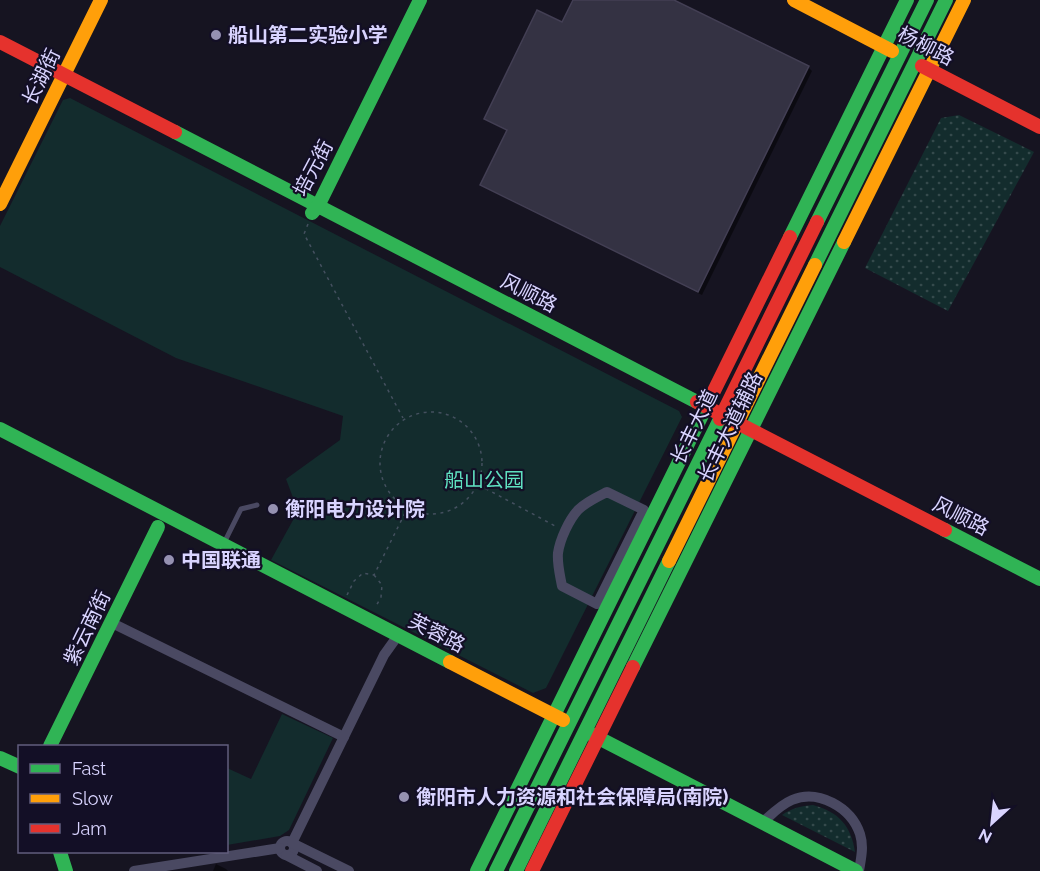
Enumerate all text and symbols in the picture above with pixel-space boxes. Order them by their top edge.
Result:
street label: 杨柳路 [894,22,958,70]
place label: 船山第二实验小学 [228,23,388,47]
marker: 船山第二实验小学 [209,28,223,42]
street label: 长湖街 [17,45,65,109]
street label: 培元街 [288,136,338,200]
street label: 风顺路 [497,269,561,317]
street label: 长丰大道辅路 [693,368,767,486]
street label: 长丰大道 [666,386,722,468]
park label: 船山公园 [444,468,524,492]
street label: 风顺路 [929,492,993,540]
place label: 衡阳电力设计院 [285,497,425,521]
marker: 衡阳电力设计院 [266,502,280,516]
place label: 中国联通 [181,548,261,572]
marker: 中国联通 [162,553,176,567]
street label: 紫云南街 [59,587,115,669]
street label: 芙蓉路 [405,609,469,657]
legend [18,745,228,853]
text: Fast [72,758,106,779]
place label: 衡阳市人力资源和社会保障局(南院) [416,785,728,809]
text: Slow [72,788,113,809]
marker: 衡阳市人力资源和社会保障局(南院) [397,790,411,804]
north arrow [962,793,1022,853]
text: Jam [72,818,107,839]
text: N [976,825,995,847]

